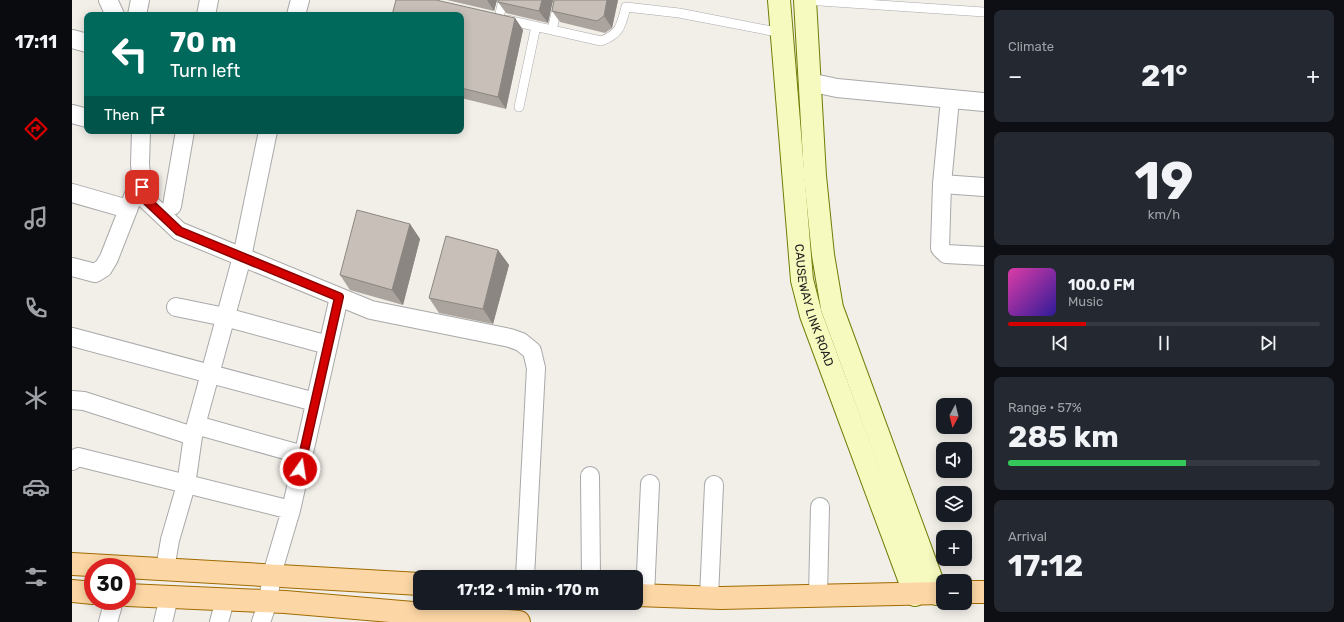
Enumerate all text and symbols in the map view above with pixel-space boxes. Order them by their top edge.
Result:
text: 70 m [170,26,237,59]
icon: left [104,28,156,80]
text: 17:11 [15,31,57,53]
text: Climate [1008,39,1054,54]
text: 21° [1141,58,1188,94]
text: Turn left [170,60,240,82]
text: − [1008,63,1022,90]
text: + [1306,63,1320,90]
icon: arrive [147,104,169,126]
text: Then [104,106,139,124]
icon: directions [22,115,50,143]
text: 19 [1134,150,1194,212]
pin [125,170,159,204]
icon: arrive [131,176,153,198]
icon: music [22,204,50,232]
text: km/h [1148,207,1180,222]
street label: CAUSEWAY LINK ROAD [792,243,836,368]
text: 100.0 FM [1068,276,1135,294]
icon: phone [22,294,50,322]
text: Music [1068,294,1103,309]
icon: previous [1049,332,1071,354]
icon: pause [1153,332,1175,354]
icon: next [1257,332,1279,354]
icon: climate [22,384,50,412]
north arrow [936,398,972,434]
map controls [936,398,972,610]
text: Range · 57% [1008,400,1082,415]
text: 285 km [1008,419,1119,455]
button: sound [936,442,972,478]
position arrow [279,448,321,490]
icon: car [22,473,50,501]
button: layers [936,486,972,522]
text: Arrival [1008,529,1047,544]
button: + [936,530,972,566]
text: 17:12 [1008,548,1083,584]
speed limit sign: 30 [84,558,136,610]
icon: filters [22,563,50,591]
button: − [936,574,972,610]
text: 17:12 · 1 min · 170 m [457,581,599,599]

